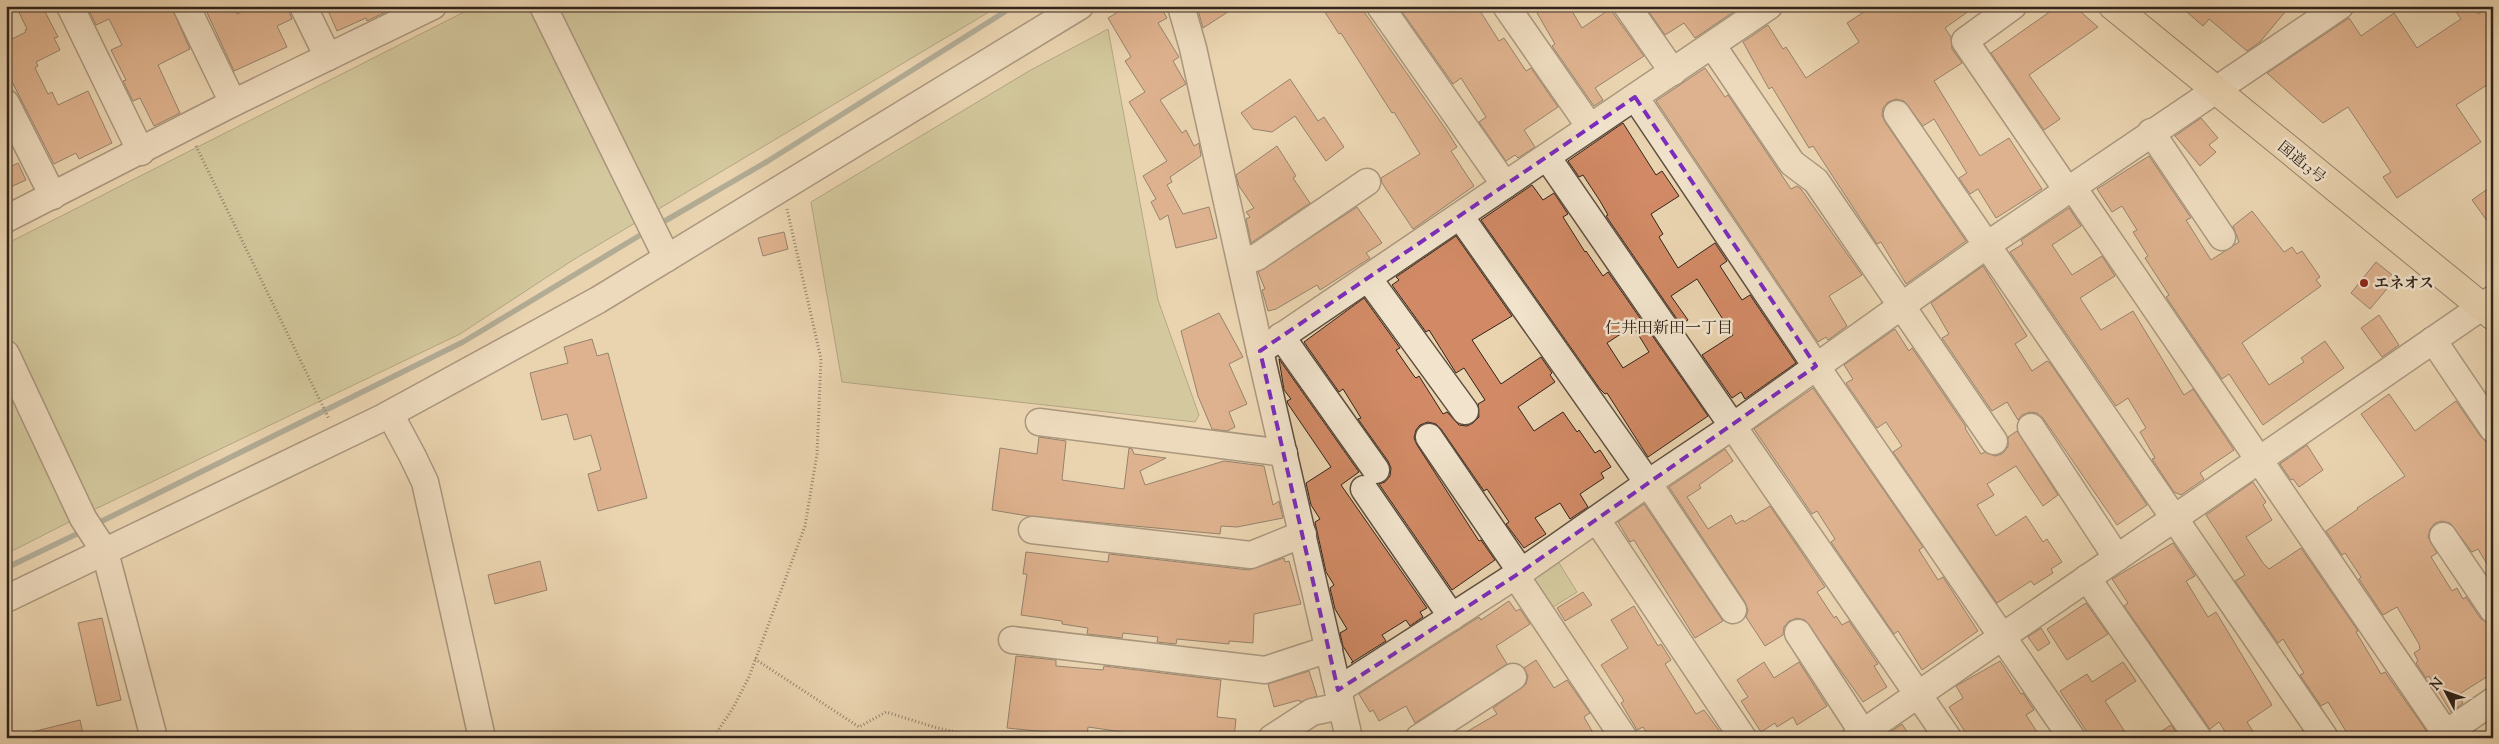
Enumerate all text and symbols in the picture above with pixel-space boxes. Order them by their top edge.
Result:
street label: 国道13号 [2273,137,2329,189]
place label: エネオス [2374,274,2434,295]
marker: エネオス [2358,277,2370,289]
district label: 仁井田新田一丁目 [1605,318,1733,341]
north arrow [2422,666,2472,716]
text: N [2426,674,2449,696]

